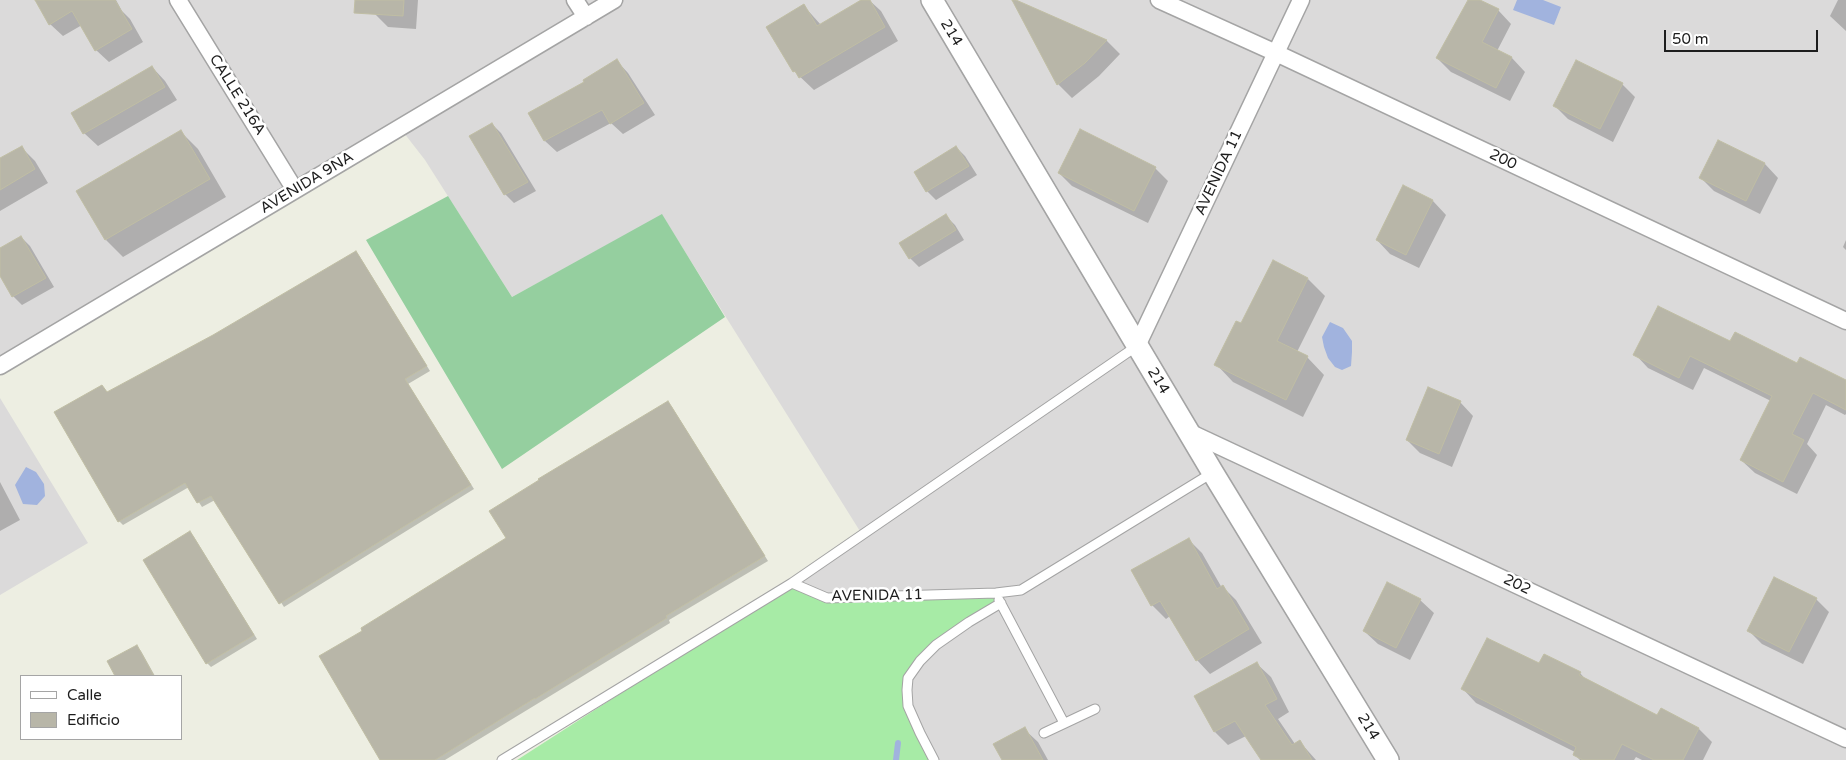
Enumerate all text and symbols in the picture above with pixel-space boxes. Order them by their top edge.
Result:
street label: 214 [936,16,966,50]
scale bar [1666,20,1820,52]
text: 50 m [1672,30,1709,48]
street label: CALLE 216A [205,51,269,139]
street label: AVENIDA 11 [1191,128,1247,218]
street label: 200 [1486,146,1520,174]
street label: AVENIDA 9NA [257,148,357,218]
street label: 214 [1143,364,1173,398]
street label: 202 [1500,571,1534,599]
street label: AVENIDA 11 [831,586,923,606]
legend [20,675,182,740]
text: Calle [67,686,102,704]
street label: 214 [1353,710,1383,744]
text: Edificio [67,711,120,729]

